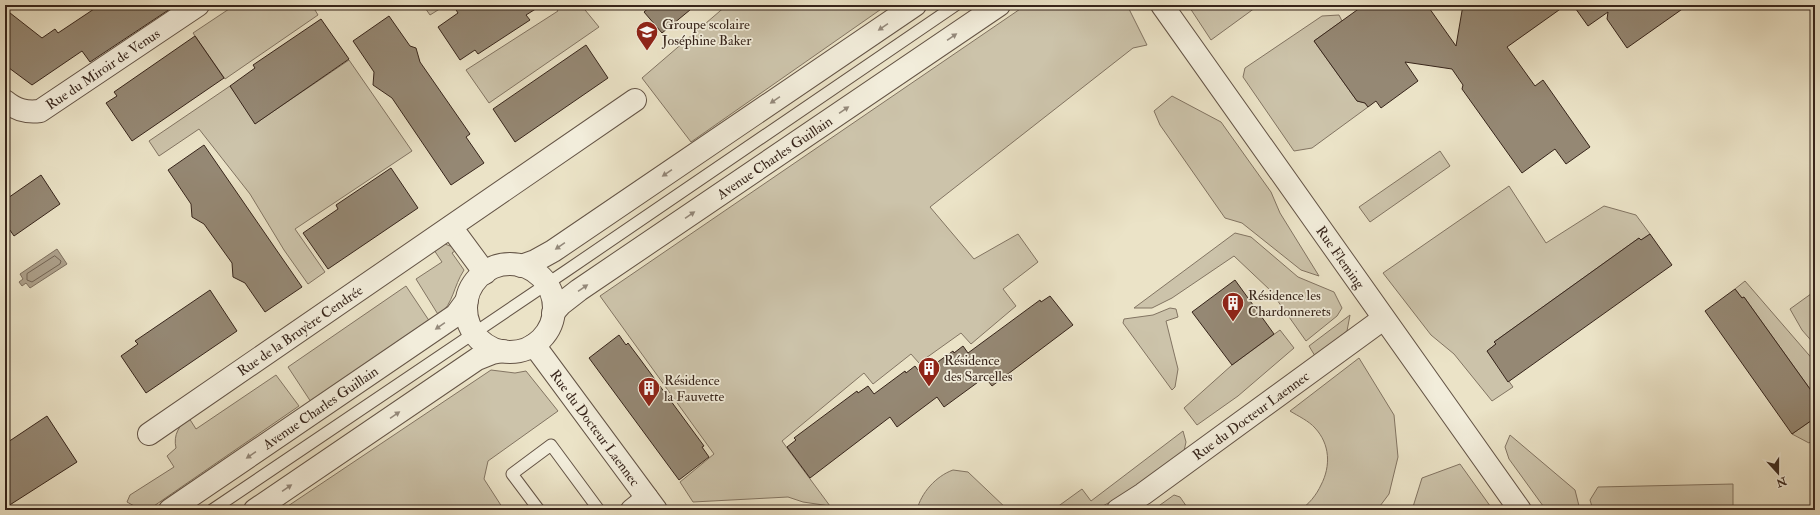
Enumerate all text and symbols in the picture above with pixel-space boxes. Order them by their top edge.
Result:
place label: Groupe scolaire Joséphine Baker [661,16,752,50]
school or university icon: Groupe scolaire Joséphine Baker [634,19,660,52]
one-way arrow [877,23,888,31]
street label: Rue du Miroir de Venus [43,25,163,114]
one-way arrow [947,33,957,41]
one-way arrow [770,96,780,104]
one-way arrow [839,106,849,114]
street label: Avenue Charles Guillain [713,113,836,204]
one-way arrow [662,169,673,177]
one-way arrow [685,211,696,219]
street label: Rue Fleming [1312,223,1369,293]
one-way arrow [555,242,565,250]
street label: Rue de la Bruyère Cendrée [234,282,366,380]
one-way arrow [578,284,588,292]
place label: Résidence les Chardonnerets [1248,287,1331,320]
building icon: Résidence les Chardonnerets [1220,290,1246,323]
one-way arrow [434,323,446,330]
place label: Résidence des Sarcelles [944,352,1013,385]
building icon: Résidence des Sarcelles [916,355,942,388]
street label: Avenue Charles Guillain [259,363,382,454]
street label: Rue du Docteur Laennec [546,367,644,490]
street label: Rue du Docteur Laennec [1189,367,1313,464]
place label: Résidence la Fauvette [664,372,725,405]
building icon: Résidence la Fauvette [636,375,662,408]
one-way arrow [390,411,400,419]
one-way arrow [246,451,257,459]
north arrow [1758,453,1798,493]
text: N [1773,474,1789,490]
one-way arrow [282,484,292,492]

